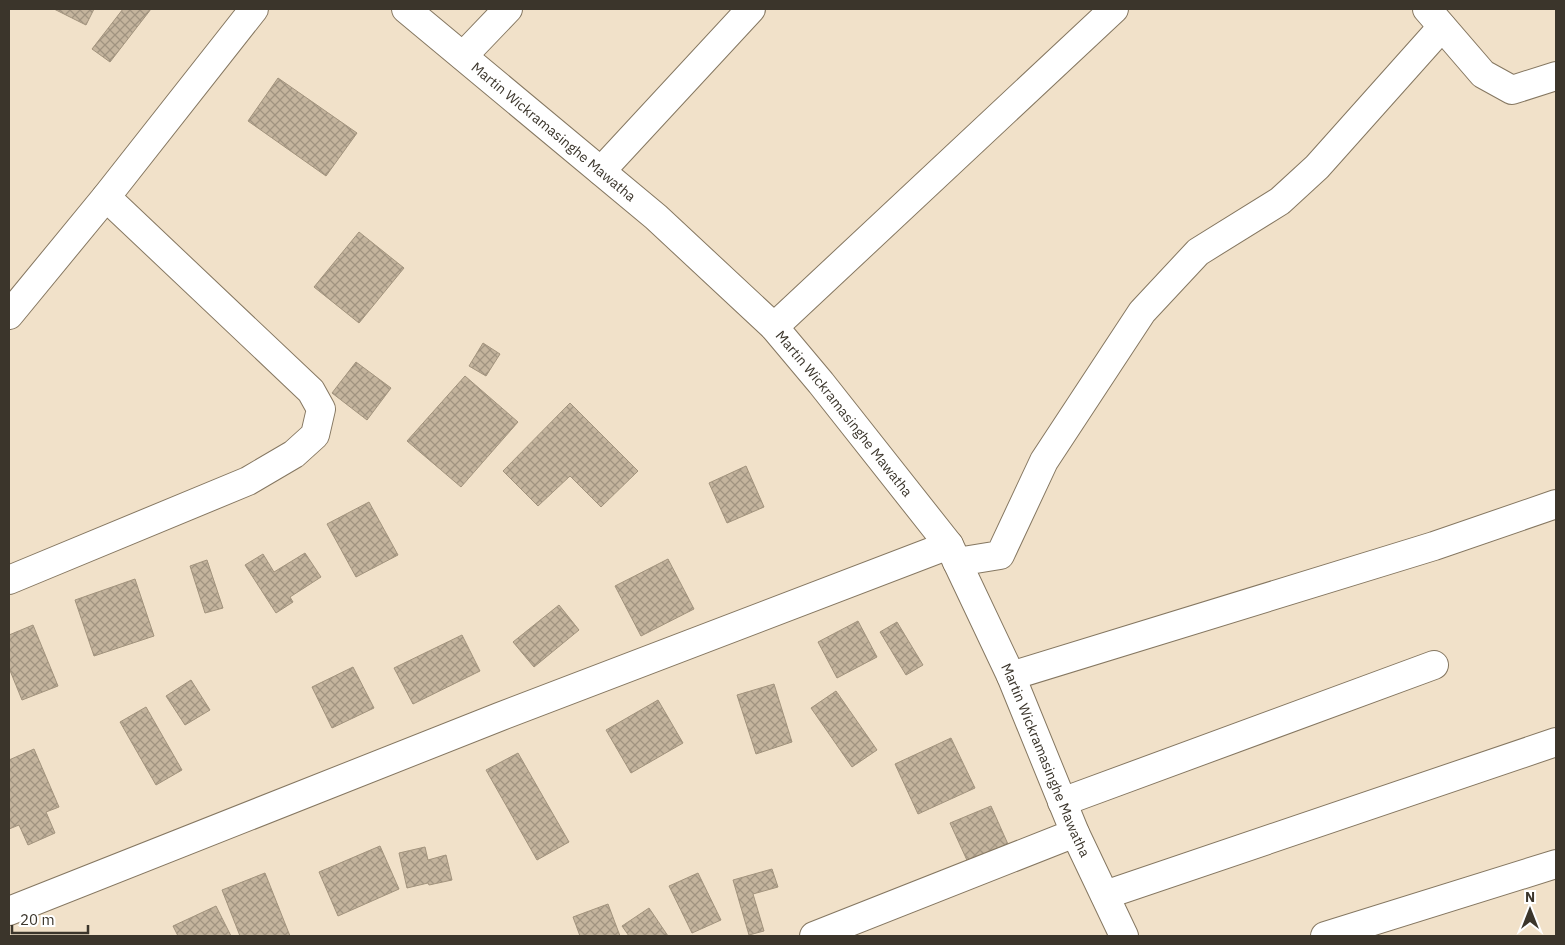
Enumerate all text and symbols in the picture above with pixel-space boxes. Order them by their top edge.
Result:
street label: Martin Wickramasinghe Mawatha [468,58,640,206]
street label: Martin Wickramasinghe Mawatha [772,327,917,501]
street label: Martin Wickramasinghe Mawatha [997,660,1094,860]
north arrow [1505,885,1555,935]
text: N [1525,888,1535,906]
scale bar [12,902,89,934]
text: 20 m [20,910,55,929]

